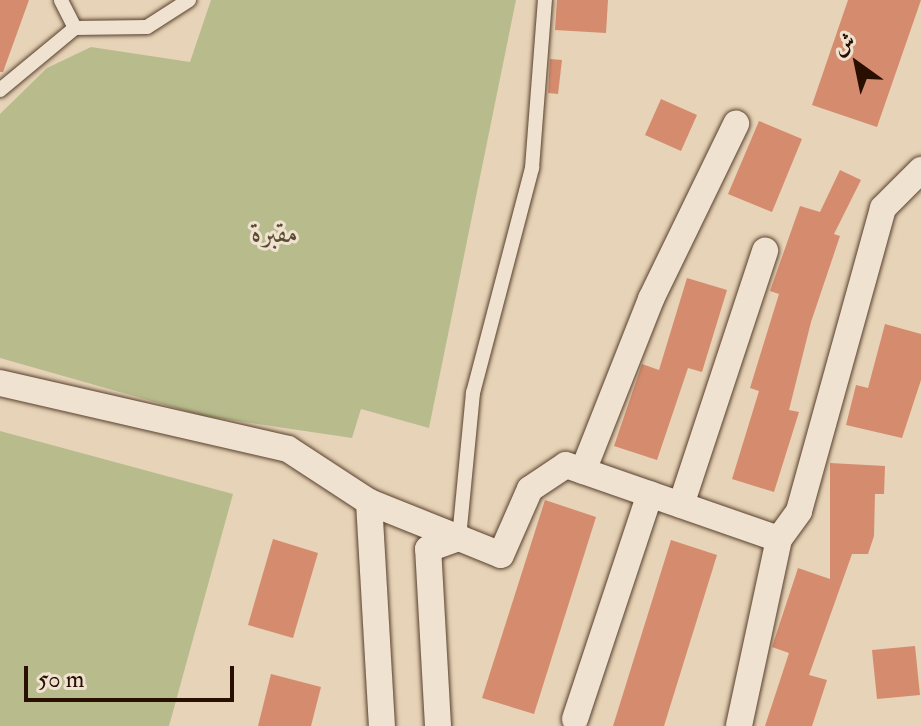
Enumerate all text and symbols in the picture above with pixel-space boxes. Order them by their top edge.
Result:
north arrow [817,24,897,104]
text: ش [827,26,861,62]
park label: مقبرة [251,217,299,251]
scale bar [28,650,238,700]
text: 50 m [38,664,84,695]

